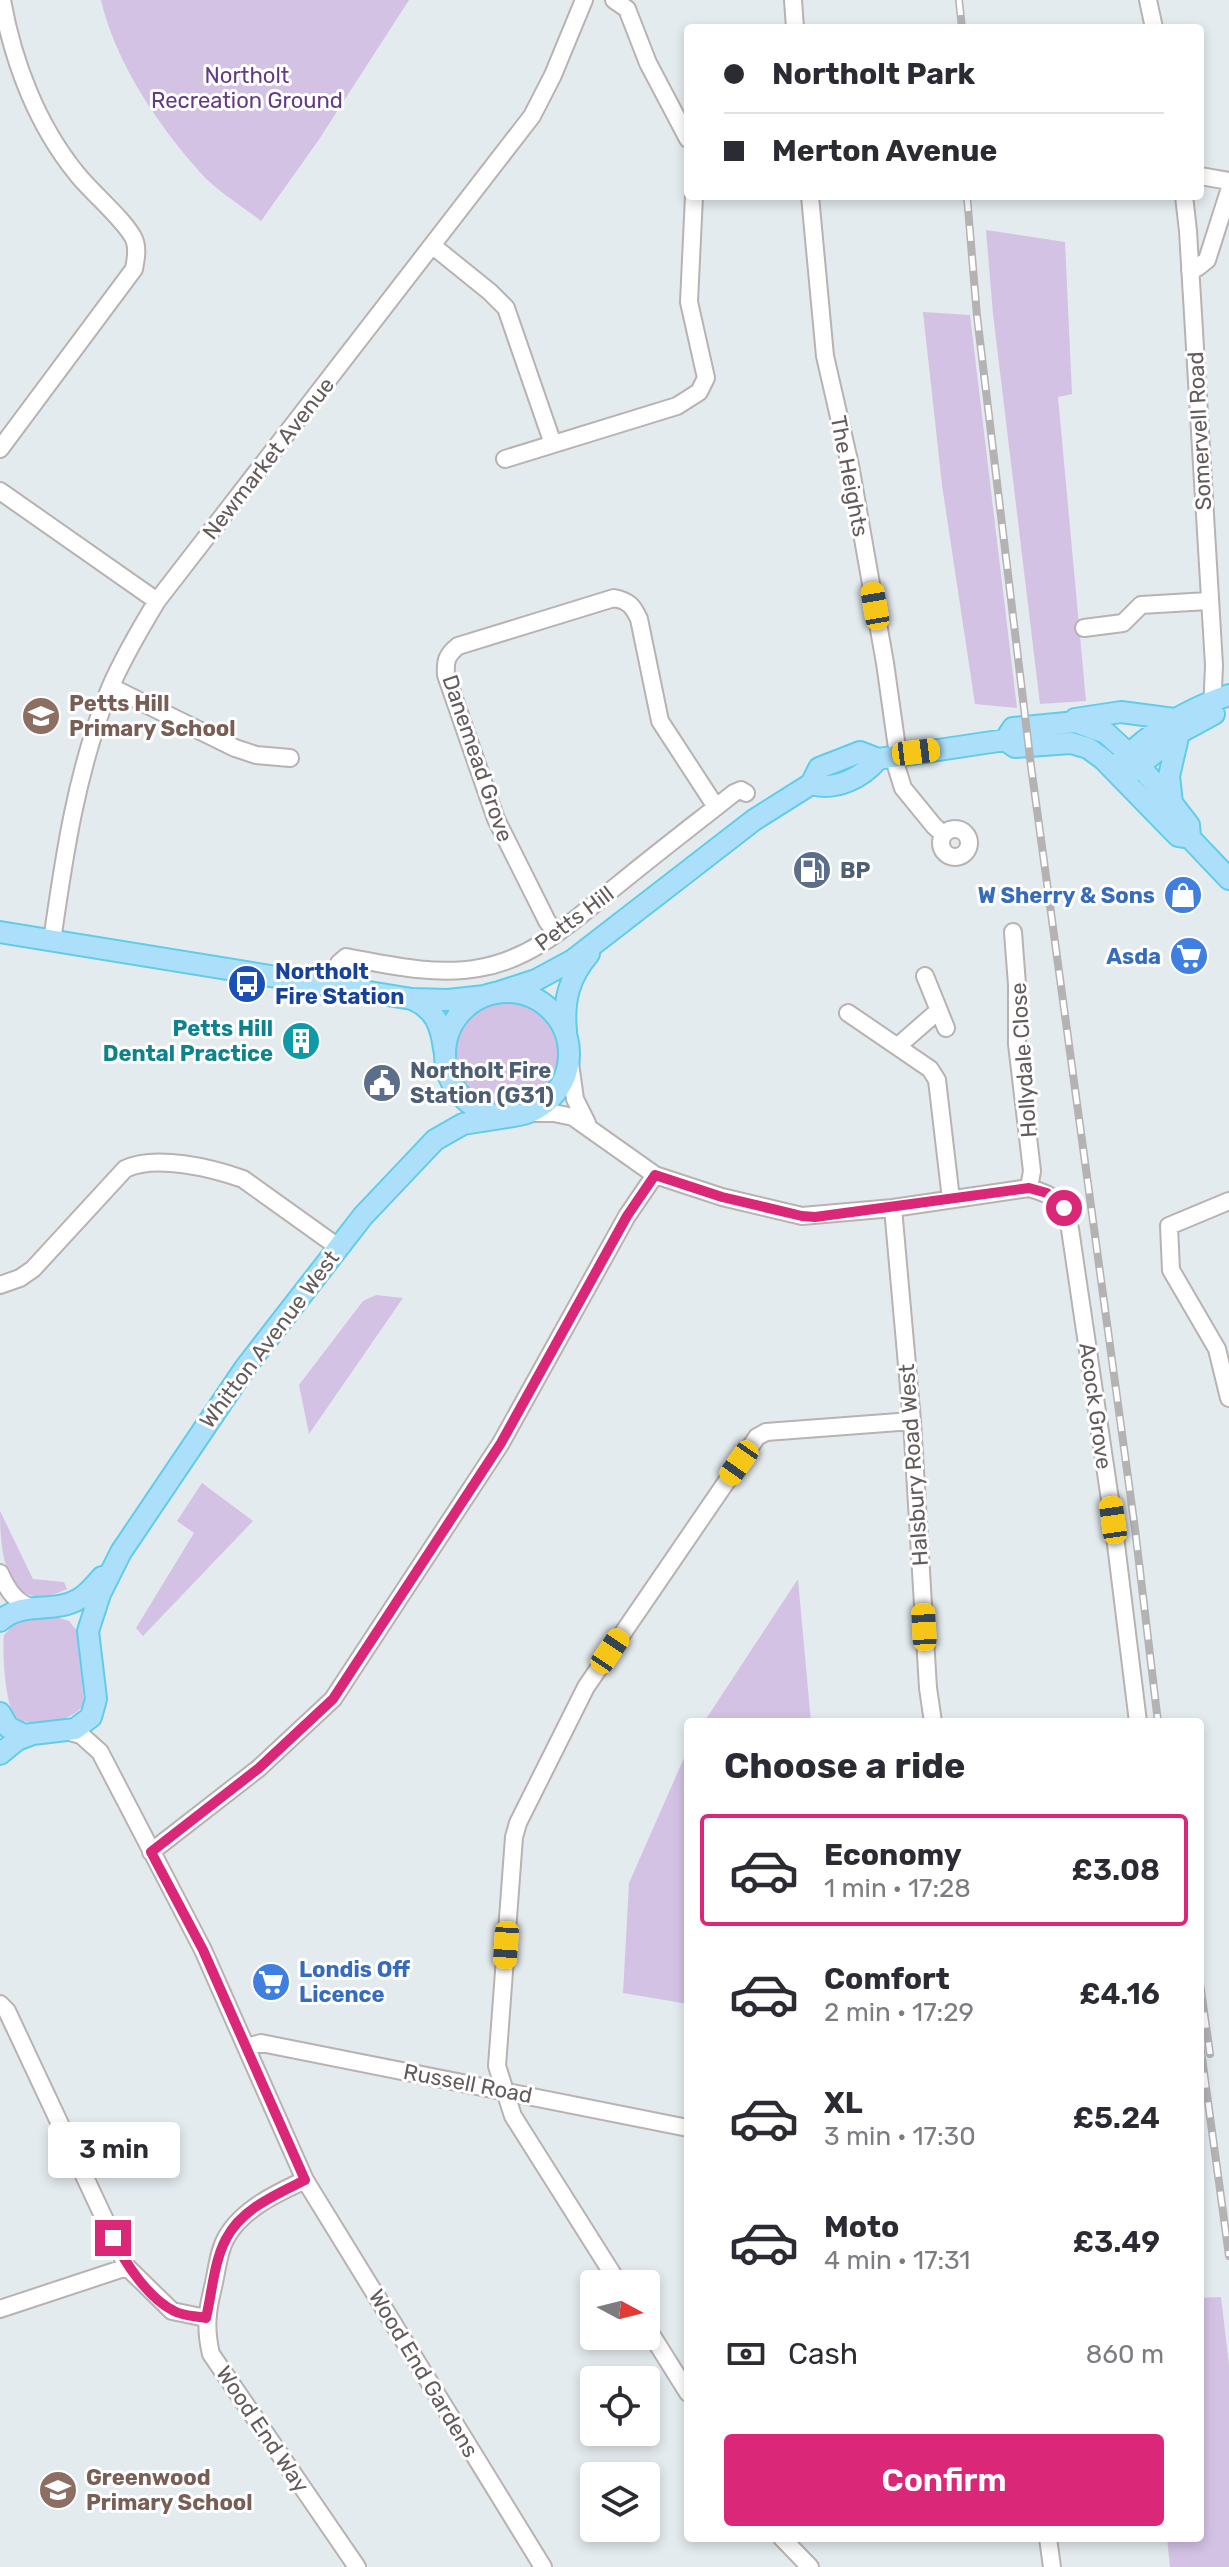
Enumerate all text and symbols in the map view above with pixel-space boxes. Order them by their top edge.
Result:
text: Northolt Park [772,56,975,92]
park label: Northolt Recreation Ground [151,62,343,114]
text: Merton Avenue [772,133,997,169]
street label: Somervell Road [1182,351,1217,511]
street label: Newmarket Avenue [197,372,340,545]
street label: The Heights [825,413,874,539]
car [859,580,891,632]
street label: Danemead Grove [436,671,519,845]
place label: Petts Hill Primary School [69,690,236,742]
school or university icon: Petts Hill Primary School [20,695,62,737]
car [891,737,941,767]
fuel station icon: BP [791,849,833,891]
place label: BP [840,857,870,884]
shop icon: W Sherry & Sons [1162,874,1204,916]
street label: Petts Hill [530,880,619,957]
place label: W Sherry & Sons [978,882,1155,909]
supermarket icon: Asda [1168,935,1210,977]
place label: Asda [1106,943,1161,970]
place label: Northolt Fire Station [275,958,404,1010]
bus stop icon: Northolt Fire Station [226,963,268,1005]
street label: Hollydale Close [1005,982,1042,1138]
place label: Petts Hill Dental Practice [103,1015,273,1067]
building icon: Petts Hill Dental Practice [280,1020,322,1062]
place label: Northolt Fire Station (G31) [410,1057,554,1109]
public building icon: Northolt Fire Station (G31) [361,1062,403,1104]
route start [1046,1190,1082,1226]
street label: Whitton Avenue West [194,1245,345,1434]
street label: Acock Grove [1073,1341,1118,1471]
street label: Halsbury Road West [893,1363,934,1567]
car [715,1436,763,1490]
car [1098,1495,1128,1545]
car [911,1602,937,1652]
car [587,1624,633,1678]
text: Choose a ride [724,1744,965,1787]
icon: car [728,1834,800,1906]
text: Economy [824,1837,962,1873]
text: £3.08 [1071,1852,1160,1888]
text: 1 min · 17:28 [824,1873,971,1904]
car [492,1920,520,1970]
place label: Londis Off Licence [299,1956,410,2008]
icon: car [728,1958,800,2030]
supermarket icon: Londis Off Licence [250,1961,292,2003]
text: Comfort [824,1961,950,1997]
text: £4.16 [1079,1976,1160,2012]
text: 2 min · 17:29 [824,1997,974,2028]
street label: Russell Road [401,2058,535,2109]
icon: car [728,2082,800,2154]
text: XL [824,2085,863,2121]
text: £5.24 [1073,2100,1160,2136]
text: 3 min · 17:30 [824,2121,976,2152]
callout: 3 min [47,2122,179,2178]
text: 3 min [79,2134,149,2165]
icon: car [728,2206,800,2278]
text: Moto [824,2209,899,2245]
route end [95,2220,131,2256]
text: £3.49 [1073,2224,1160,2260]
text: 4 min · 17:31 [824,2245,970,2276]
north arrow [580,2270,660,2350]
map controls [580,2270,660,2542]
street label: Wood End Gardens [363,2284,484,2462]
icon: cash [724,2332,768,2376]
text: Cash [788,2336,858,2372]
text: 860 m [1086,2339,1164,2370]
street label: Wood End Way [210,2361,315,2498]
button: locate [580,2366,660,2446]
button: Confirm [724,2434,1164,2526]
button: layers [580,2462,660,2542]
place label: Greenwood Primary School [86,2464,253,2516]
school or university icon: Greenwood Primary School [37,2469,79,2511]

